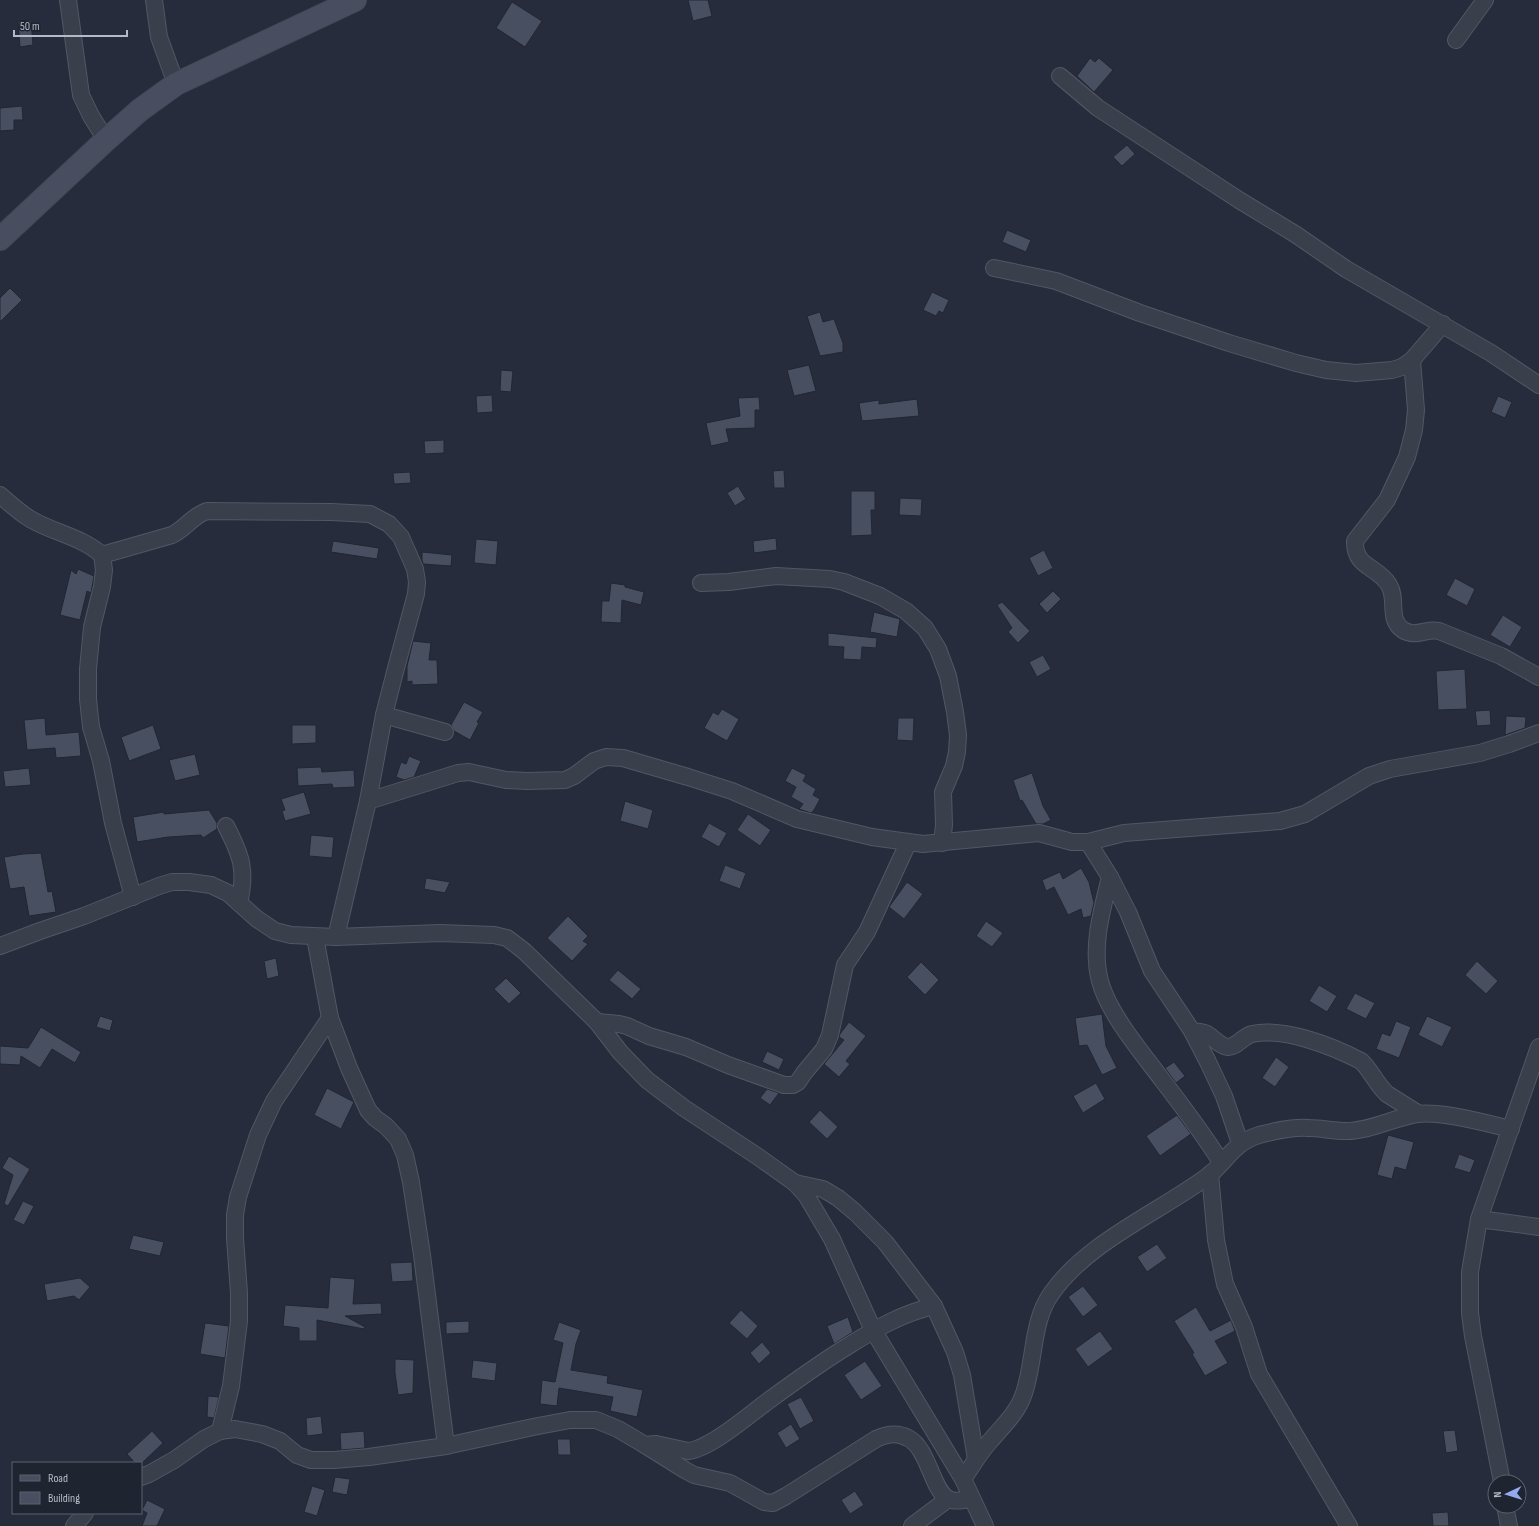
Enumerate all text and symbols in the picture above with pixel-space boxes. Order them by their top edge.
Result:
scale bar [14,12,127,38]
text: 50 m [20,19,40,34]
legend [12,1462,142,1514]
text: Road [48,1471,68,1486]
north arrow [1487,1474,1527,1514]
text: Building [48,1491,80,1506]
text: N [1491,1491,1504,1498]

